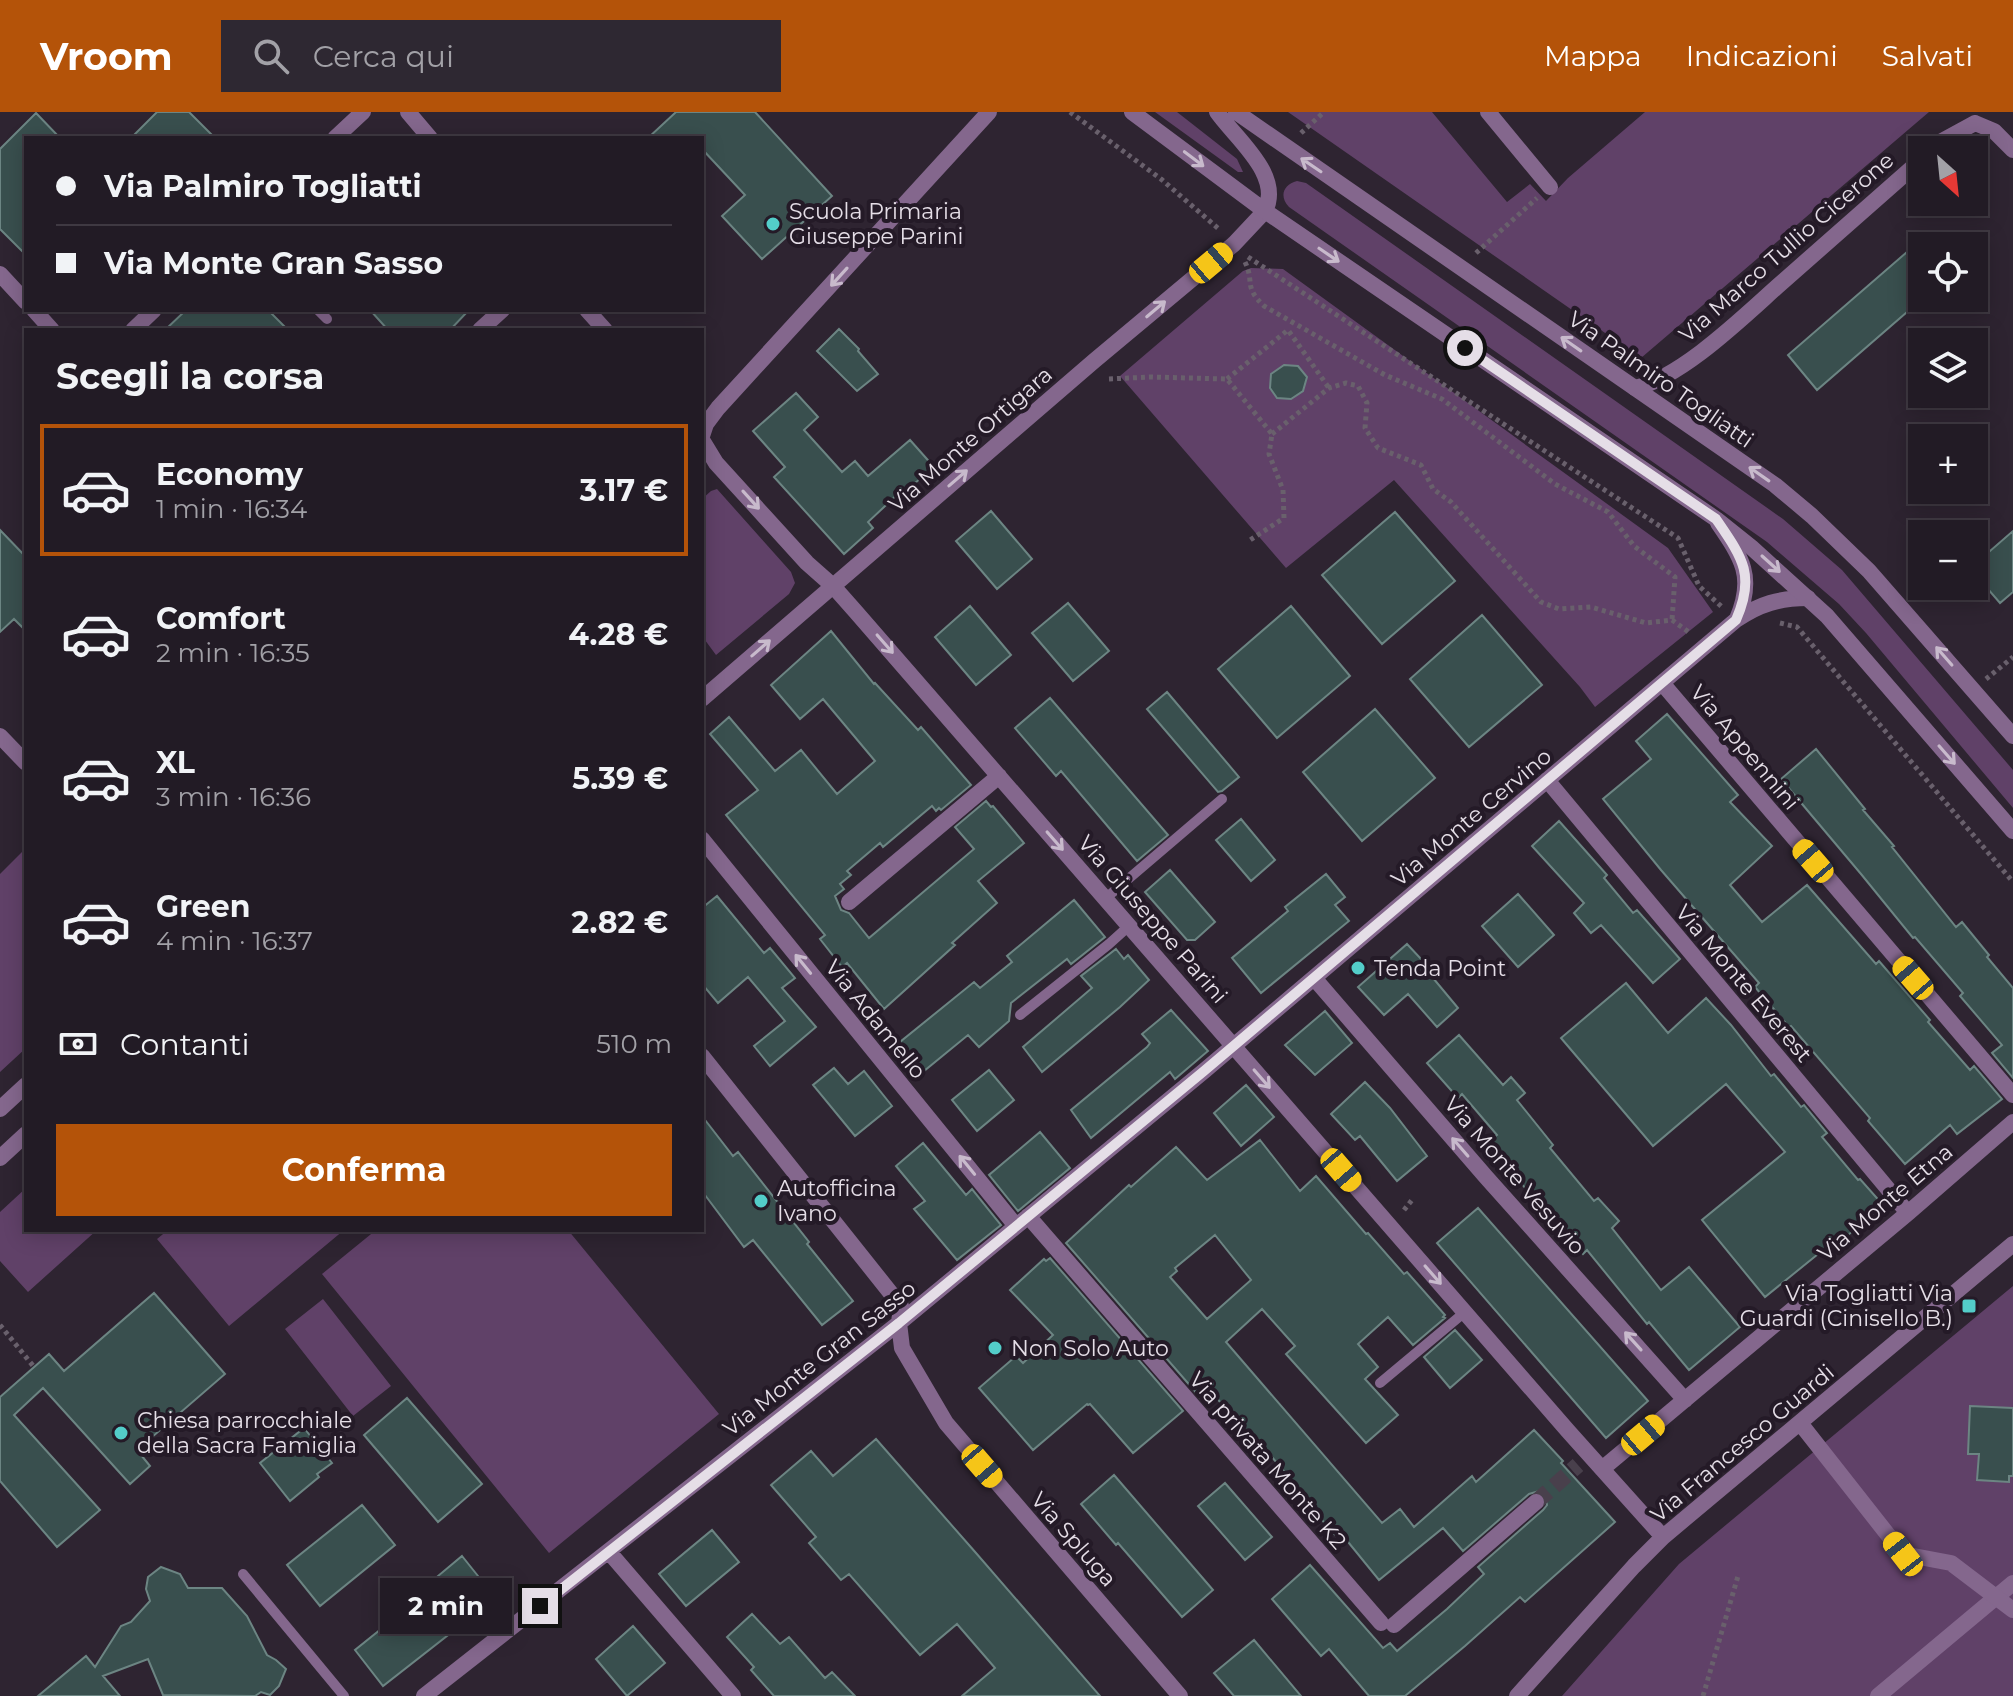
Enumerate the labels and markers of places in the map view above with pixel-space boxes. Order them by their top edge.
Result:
place label: Scuola Primaria Giuseppe Parini [789,198,963,250]
marker: Scuola Primaria Giuseppe Parini [764,215,782,233]
place label: Tenda Point [1374,955,1506,982]
marker: Tenda Point [1349,959,1367,977]
place label: Autofficina Ivano [777,1175,897,1227]
marker: Autofficina Ivano [752,1192,770,1210]
place label: Via Togliatti Via Guardi (Cinisello B.) [1740,1280,1953,1332]
marker: Via Togliatti Via Guardi (Cinisello B.) [1960,1297,1978,1315]
place label: Non Solo Auto [1011,1335,1169,1362]
marker: Non Solo Auto [986,1339,1004,1357]
place label: Chiesa parrocchiale della Sacra Famiglia [137,1407,357,1459]
marker: Chiesa parrocchiale della Sacra Famiglia [112,1424,130,1442]

